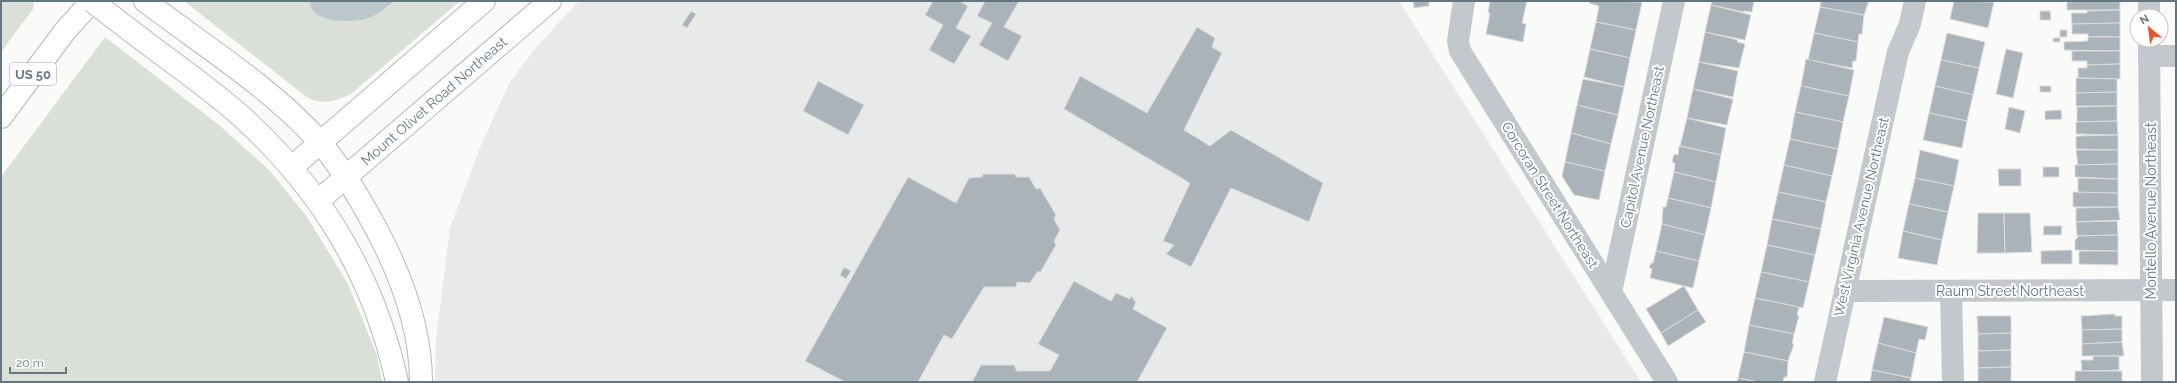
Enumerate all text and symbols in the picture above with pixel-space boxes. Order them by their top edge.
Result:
north arrow [2129,8,2169,48]
text: N [2138,12,2151,27]
street label: Mount Olivet Road Northeast [358,33,510,169]
road number: US 50 [10,63,56,85]
street label: Capitol Avenue Northeast [1617,64,1667,229]
street label: West Virginia Avenue Northeast [1830,115,1892,318]
street label: Corcoran Street Northeast [1498,119,1602,271]
street label: Montello Avenue Northeast [2143,122,2159,300]
street label: Raum Street Northeast [1936,283,2084,299]
scale bar [10,349,66,375]
text: 20 m [16,356,44,370]

